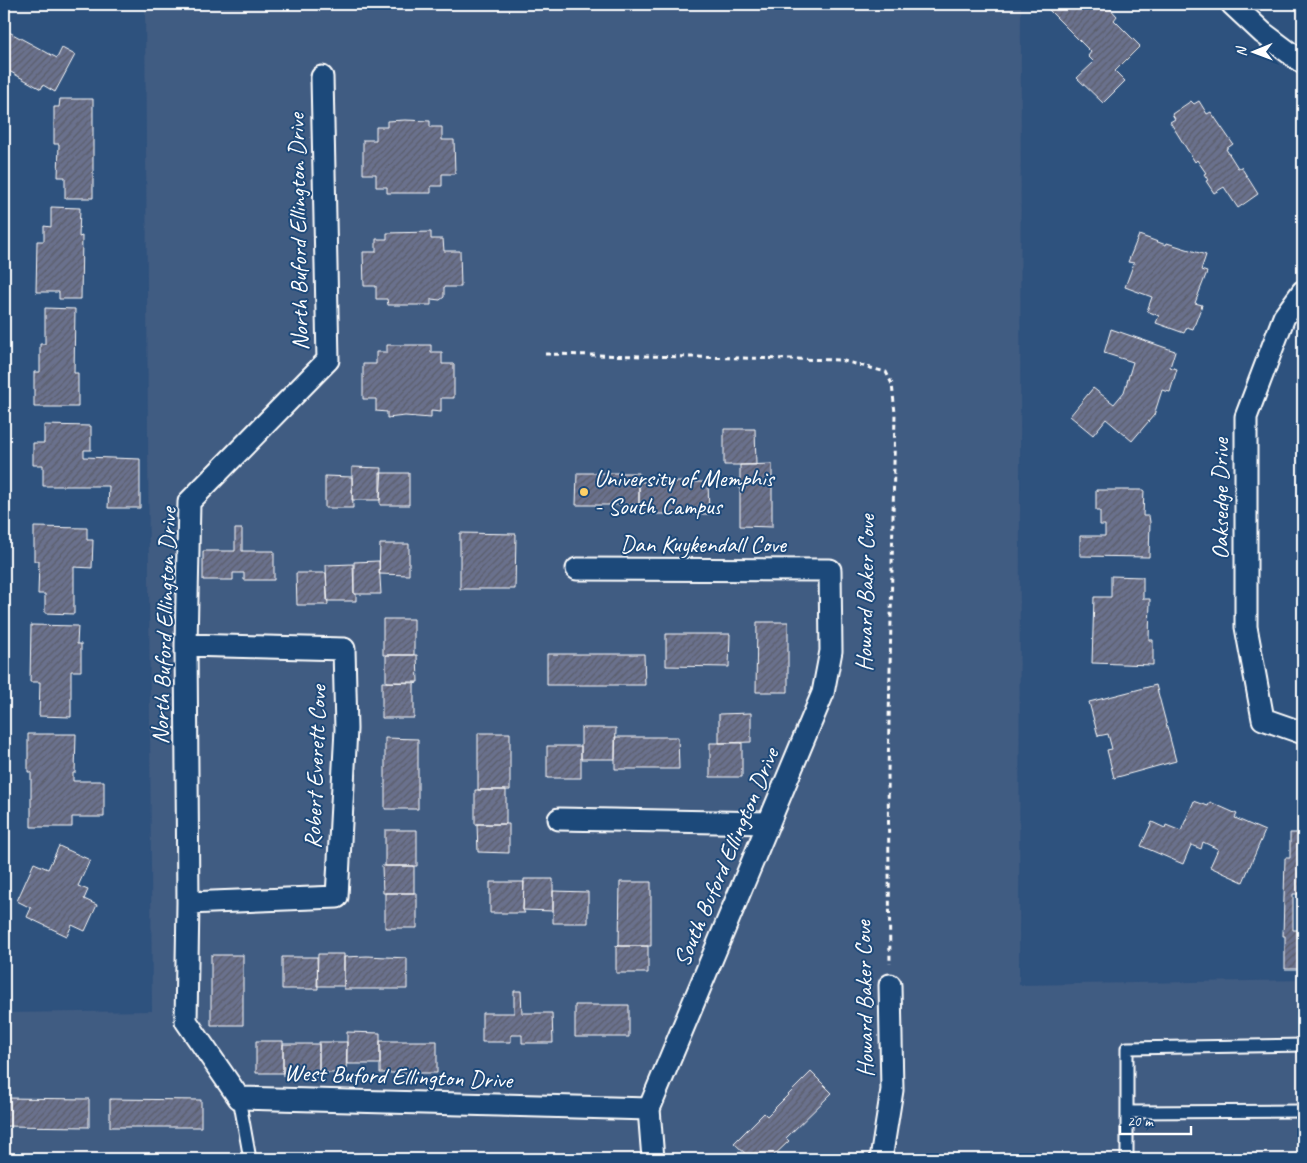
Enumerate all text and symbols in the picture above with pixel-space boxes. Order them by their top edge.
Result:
north arrow [1230,28,1280,78]
text: N [1233,45,1250,57]
street label: North Buford Ellington Drive [281,111,315,351]
street label: Oaksedge Drive [1205,436,1235,560]
place label: University of Memphis - South Campus [594,463,776,521]
marker: University of Memphis - South Campus [578,486,590,498]
street label: North Buford Ellington Drive [145,505,183,745]
street label: Howard Baker Cove [849,512,881,672]
street label: Dan Kuykendall Cove [620,529,788,559]
street label: Robert Everett Cove [297,683,333,849]
street label: South Buford Ellington Drive [666,741,786,971]
street label: Howard Baker Cove [848,918,880,1078]
street label: West Buford Ellington Drive [283,1057,515,1095]
scale bar [1120,1103,1191,1135]
text: 20 m [1127,1112,1154,1131]

